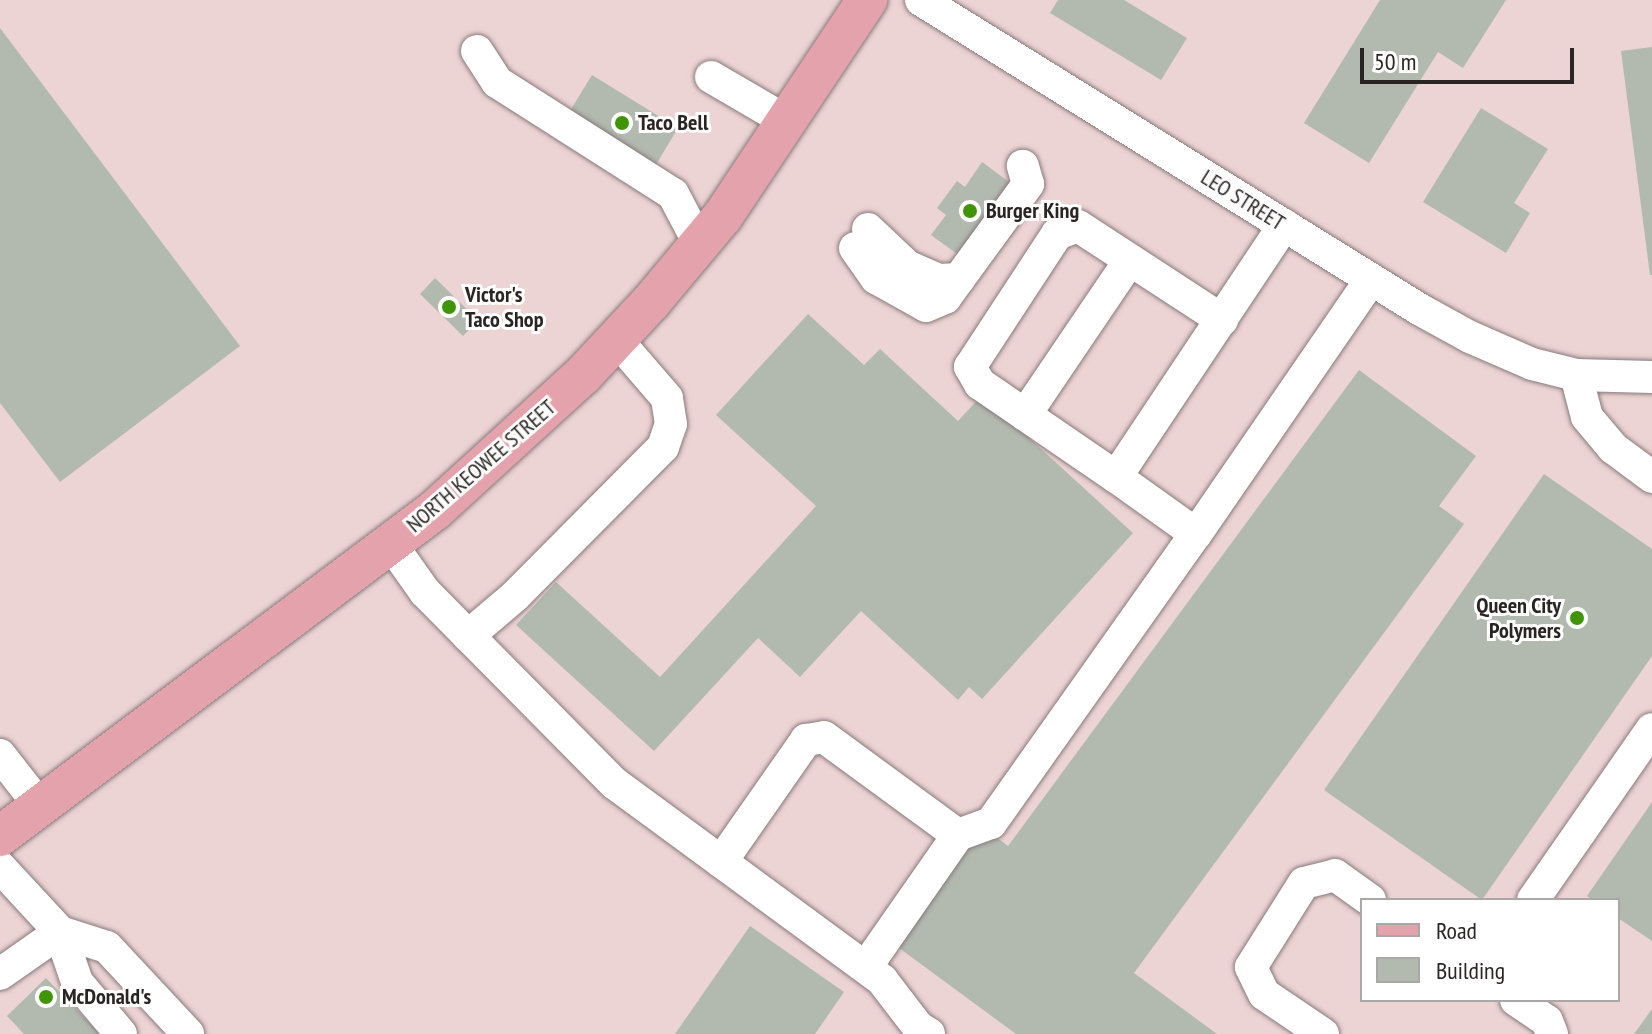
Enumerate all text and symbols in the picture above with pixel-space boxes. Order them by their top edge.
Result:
scale bar [1364,32,1578,82]
text: 50 m [1374,46,1416,77]
place label: Taco Bell [638,110,708,136]
marker: Taco Bell [613,114,631,132]
street label: LEO STREET [1196,164,1290,236]
place label: Burger King [986,198,1079,224]
marker: Burger King [961,202,979,220]
place label: Victor's Taco Shop [465,281,543,332]
marker: Victor's Taco Shop [440,298,458,316]
street label: NORTH KEOWEE STREET [401,394,561,538]
place label: Queen City Polymers [1476,592,1561,644]
marker: Queen City Polymers [1568,609,1586,627]
legend [1360,898,1620,1002]
text: Road [1436,915,1477,946]
text: Building [1436,955,1505,986]
place label: McDonald's [62,984,151,1010]
marker: McDonald's [37,988,55,1006]

